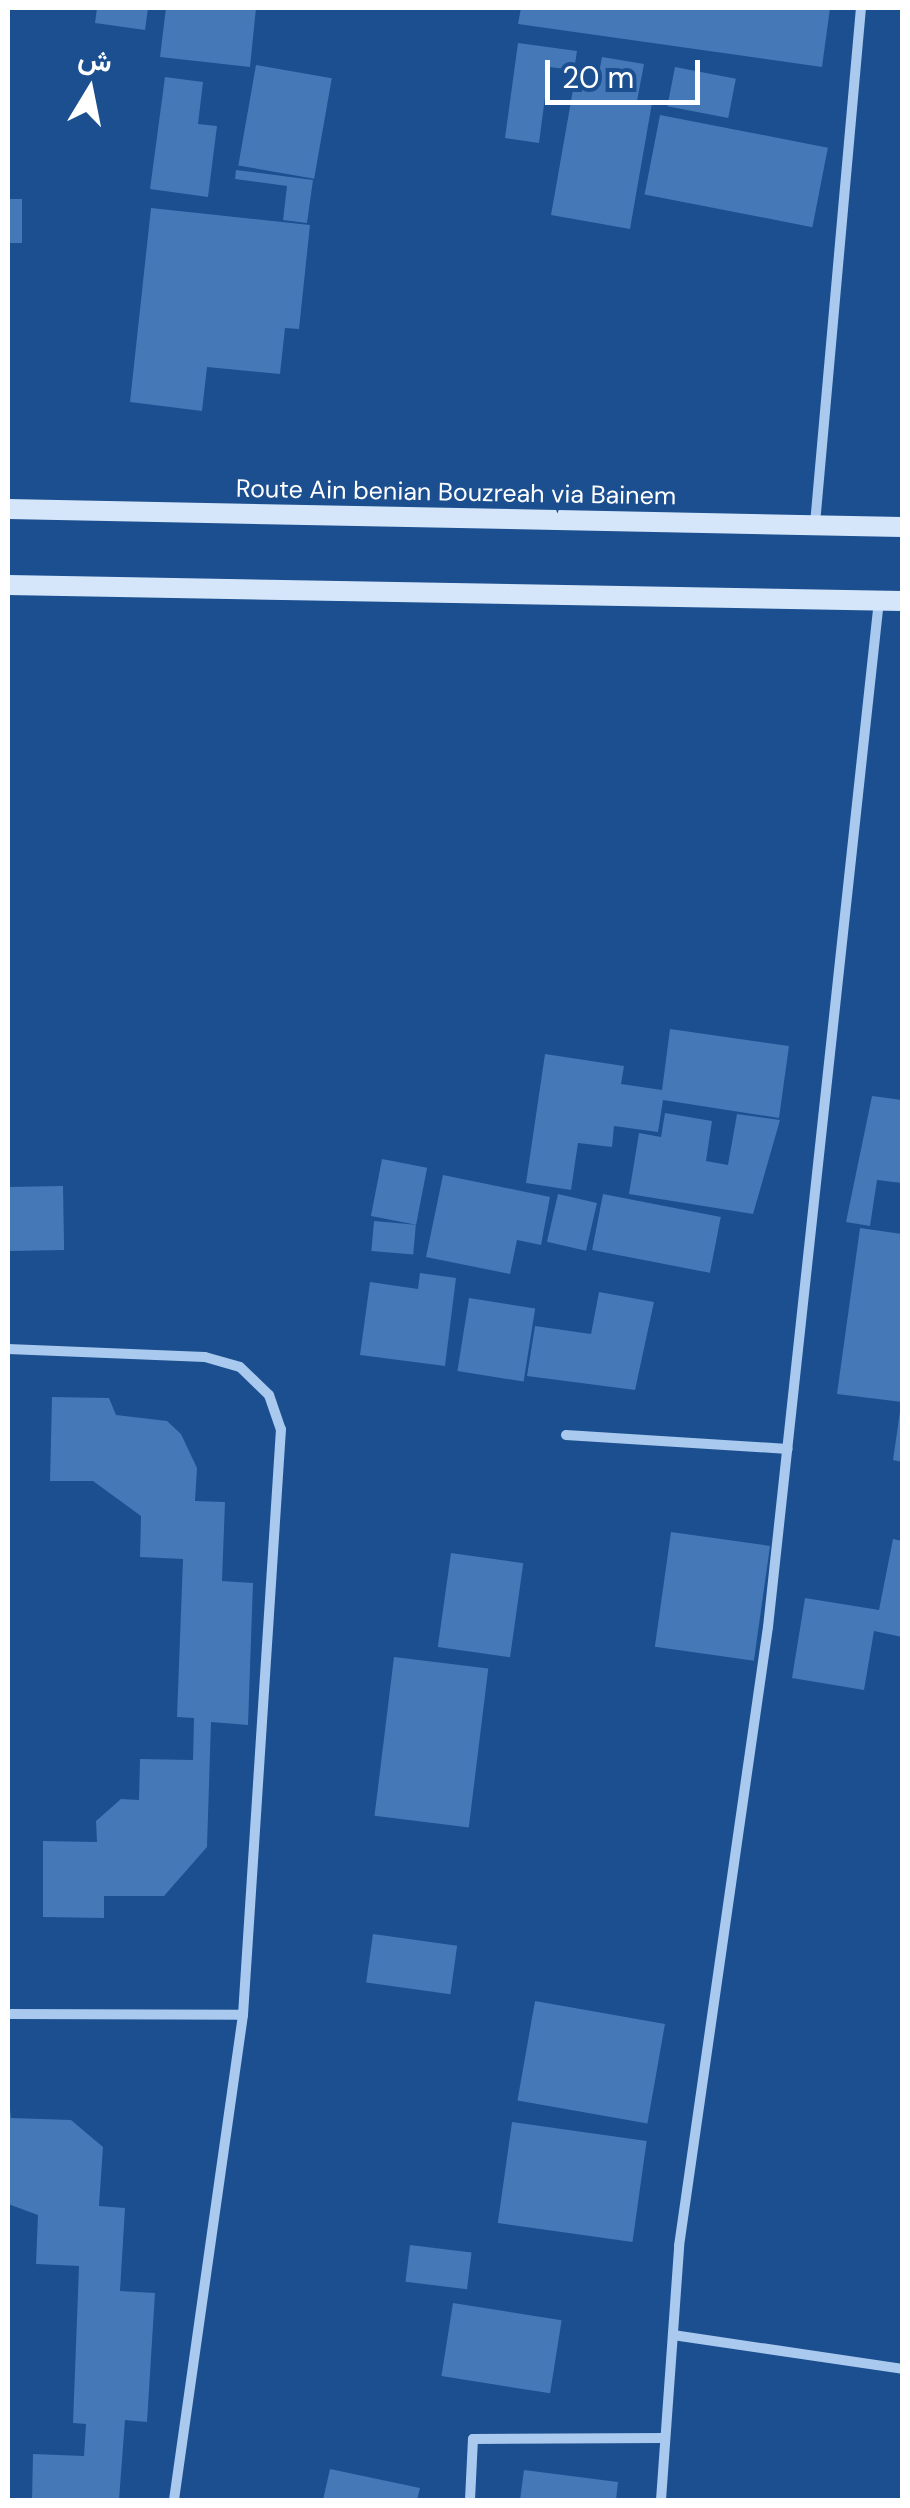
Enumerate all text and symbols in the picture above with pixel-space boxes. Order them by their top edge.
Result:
text: ش [76,39,115,81]
north arrow [40,40,140,140]
scale bar [550,40,705,102]
text: 20 m [562,58,634,97]
street label: Route Ain benian Bouzreah via Bainem [236,474,676,512]

